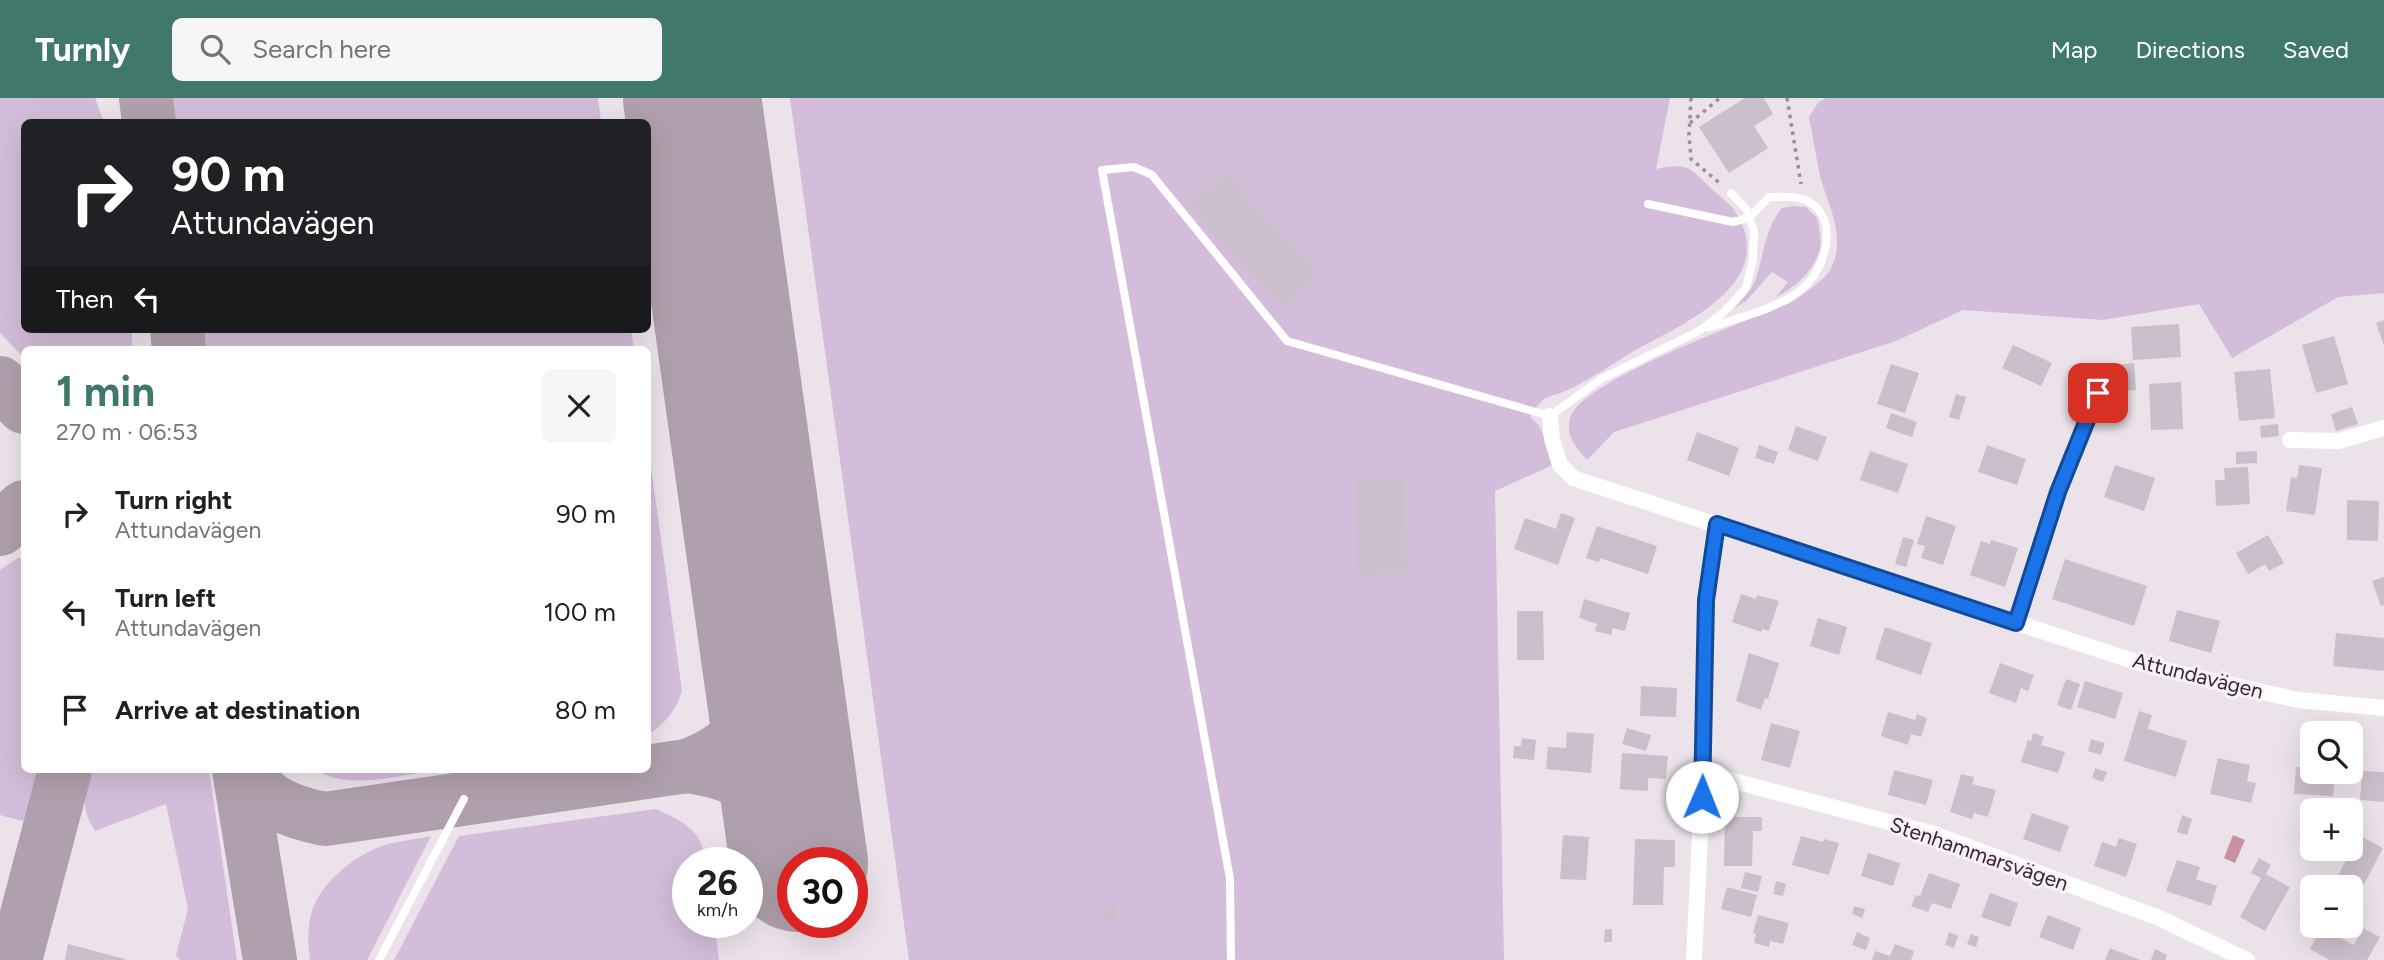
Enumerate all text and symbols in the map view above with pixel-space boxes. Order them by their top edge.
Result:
search box [172,18,662,81]
text: Turnly [35,30,130,69]
icon: search [196,30,234,68]
text: Search here [252,33,391,65]
text: Map [2051,35,2097,64]
text: Directions [2135,35,2245,64]
text: Saved [2283,35,2349,64]
text: 90 m [171,144,286,203]
icon: right [56,147,147,238]
text: Attundavägen [171,204,374,242]
icon: left [128,280,166,318]
text: Then [56,283,114,315]
pin [2068,363,2128,423]
text: 1 min [56,366,155,417]
button: close [542,369,616,443]
icon: arrive [2079,374,2117,412]
text: 270 m · 06:53 [56,418,198,446]
text: Turn right [115,484,232,516]
icon: right [56,495,94,533]
text: 90 m [556,498,616,530]
text: Attundavägen [115,516,261,544]
text: Turn left [115,582,216,614]
icon: left [56,593,94,631]
text: 100 m [543,596,616,628]
text: Attundavägen [115,614,261,642]
street label: Attundavägen [2130,647,2266,704]
icon: arrive [56,691,94,729]
text: Arrive at destination [115,694,360,726]
text: 80 m [555,694,616,726]
map controls [2300,721,2363,938]
button: search [2300,721,2363,784]
position arrow [1665,760,1739,834]
button: + [2300,798,2363,861]
street label: Stenhammarsvägen [1887,811,2072,896]
speed limit sign: 30 [777,847,868,938]
text: 26 [697,862,738,904]
button: − [2300,875,2363,938]
text: km/h [697,899,738,921]

